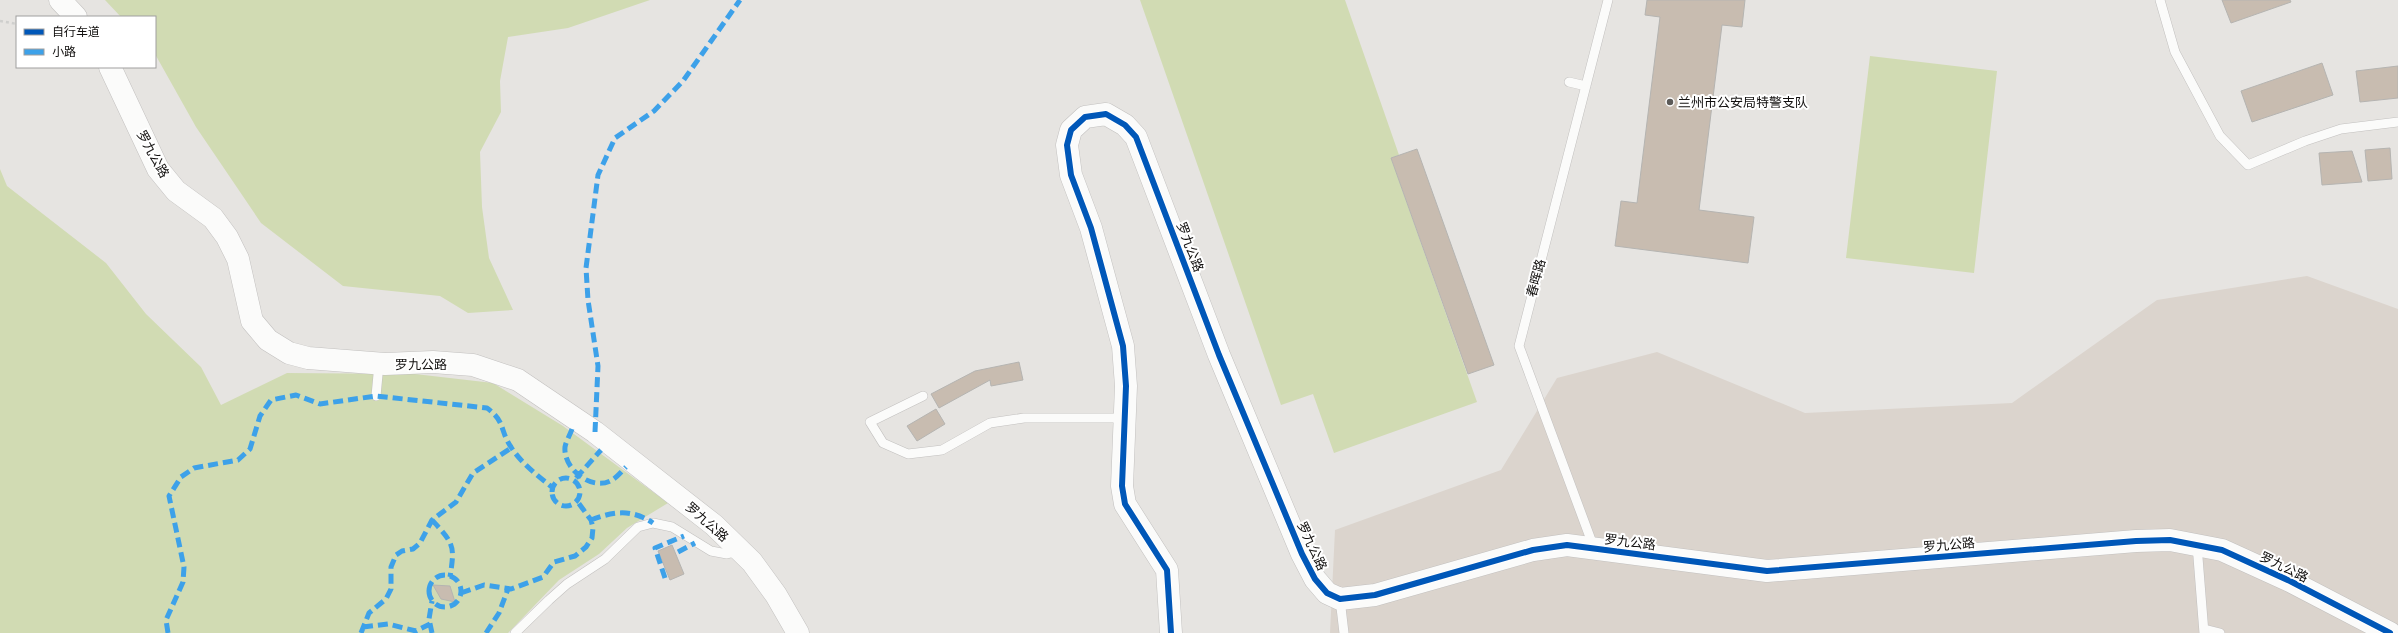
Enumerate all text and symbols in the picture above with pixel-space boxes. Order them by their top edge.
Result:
legend [16,16,156,68]
text: 自行车道 [52,24,100,40]
text: 小路 [52,44,76,60]
place label: 兰州市公安局特警支队 [1678,94,1808,111]
marker: 兰州市公安局特警支队 [1665,97,1675,107]
street label: 罗九公路 [133,127,173,181]
street label: 罗九公路 [1173,220,1207,274]
street label: 春晖路 [1523,257,1549,299]
street label: 罗九公路 [395,356,447,373]
street label: 罗九公路 [682,499,732,545]
street label: 罗九公路 [1293,519,1331,573]
street label: 罗九公路 [1603,530,1657,554]
street label: 罗九公路 [1922,534,1976,556]
street label: 罗九公路 [2257,548,2311,586]

